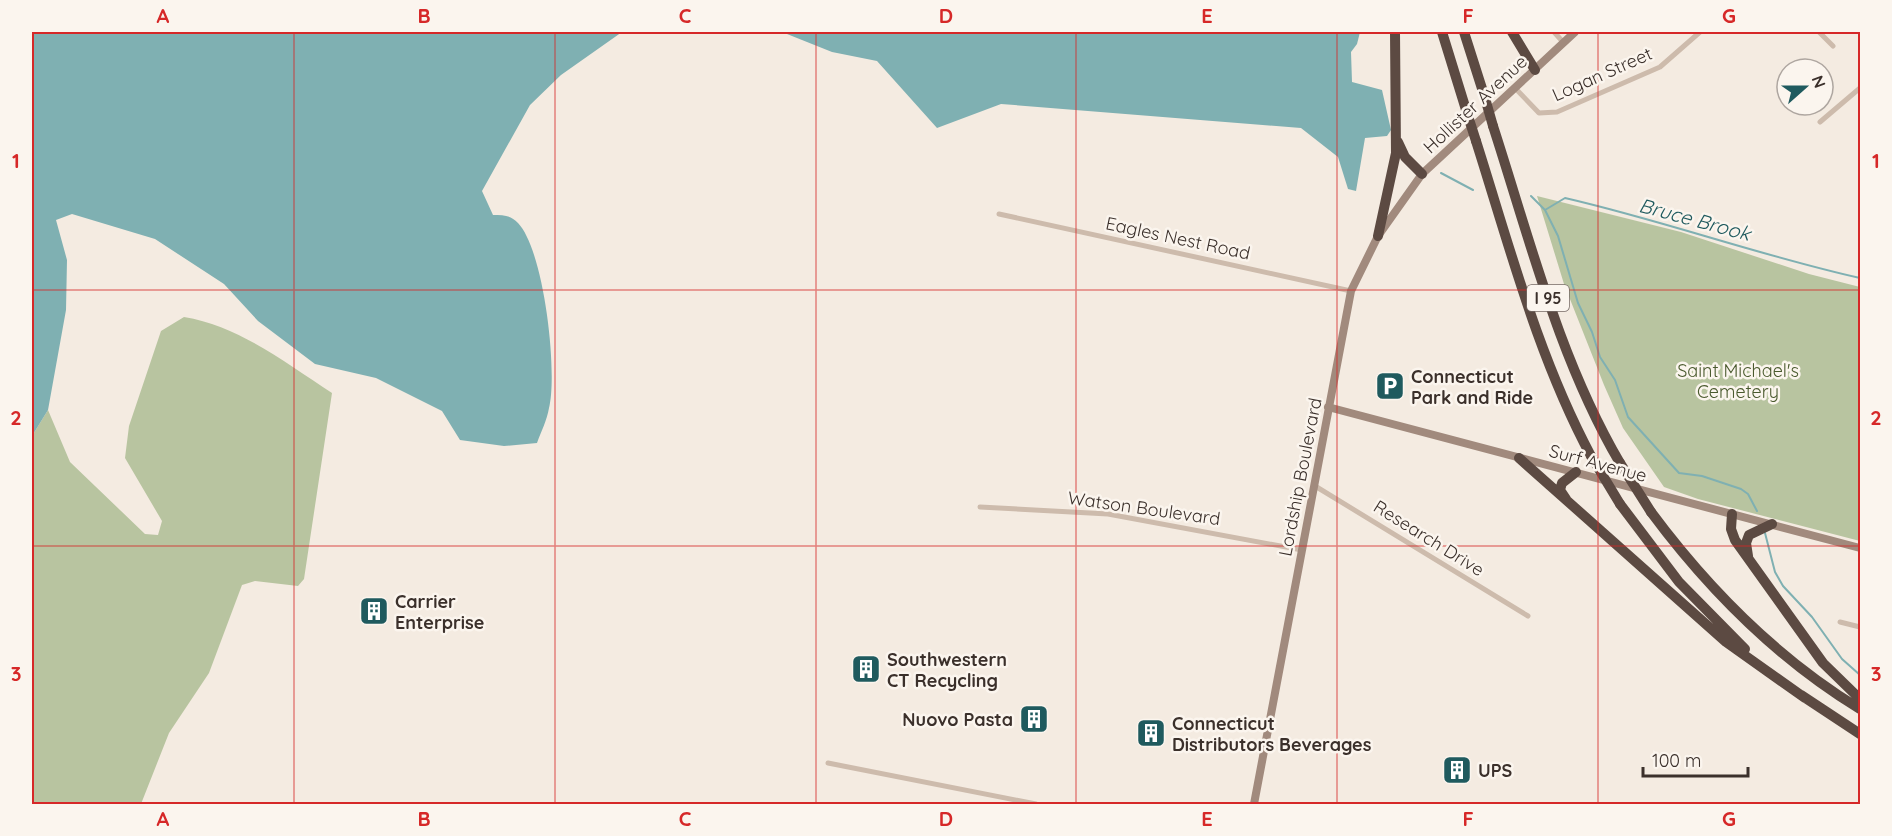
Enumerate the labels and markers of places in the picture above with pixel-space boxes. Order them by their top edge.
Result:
place label: Connecticut Park and Ride [1411,365,1533,409]
parking icon: Connecticut Park and Ride [1374,370,1406,402]
place label: Carrier Enterprise [395,590,484,634]
building icon: Carrier Enterprise [358,595,390,627]
place label: Southwestern CT Recycling [887,648,1007,692]
building icon: Southwestern CT Recycling [850,653,882,685]
building icon: Nuovo Pasta [1018,703,1050,735]
place label: Nuovo Pasta [902,708,1013,731]
place label: Connecticut Distributors Beverages [1172,712,1372,756]
building icon: Connecticut Distributors Beverages [1135,717,1167,749]
building icon: UPS [1441,754,1473,786]
place label: UPS [1478,759,1513,782]

